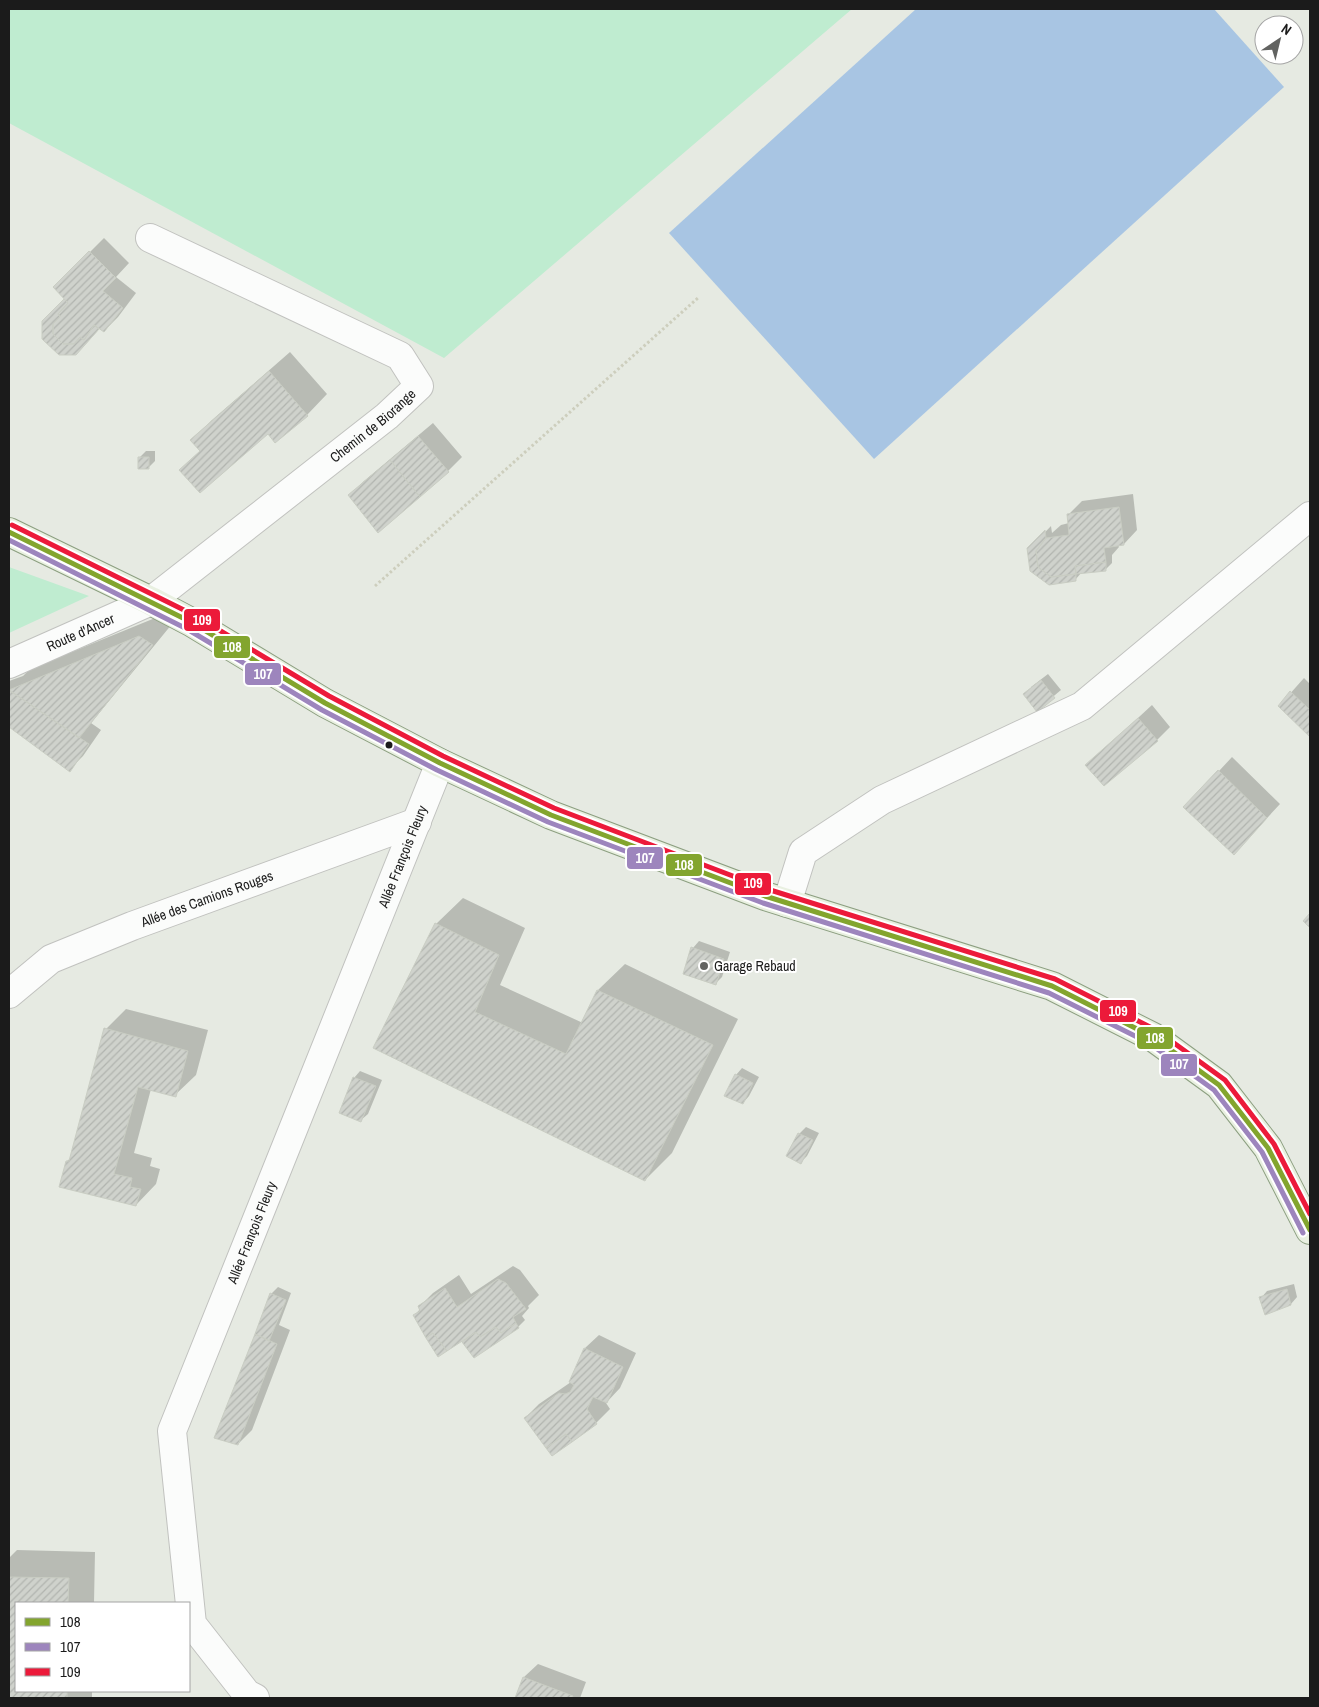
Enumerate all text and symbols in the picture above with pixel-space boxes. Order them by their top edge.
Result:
north arrow [1254,15,1304,65]
text: N [1278,20,1295,39]
street label: Chemin de Biorange [326,385,419,466]
line badge: 109 [183,608,221,632]
street label: Route d'Ancer [44,609,117,655]
text: 109 [192,611,212,629]
line badge: 108 [213,635,251,659]
text: 108 [222,638,242,656]
line badge: 107 [244,662,282,686]
text: 107 [253,665,273,683]
unlabelled marker [384,740,394,750]
street label: Allée François Fleury [374,803,431,911]
line badge: 107 [626,846,664,870]
text: 107 [635,849,655,867]
line badge: 108 [665,853,703,877]
text: 108 [674,856,694,874]
street label: Allée des Camions Rouges [138,866,276,931]
line badge: 109 [734,872,772,896]
text: 109 [743,874,763,892]
place label: Garage Rebaud [714,957,796,975]
marker: Garage Rebaud [698,960,710,972]
line badge: 109 [1099,999,1137,1023]
text: 109 [1108,1002,1128,1020]
line badge: 108 [1136,1026,1174,1050]
text: 108 [1145,1029,1165,1047]
line badge: 107 [1160,1053,1198,1077]
text: 107 [1169,1055,1189,1073]
street label: Allée François Fleury [223,1178,280,1287]
legend [15,1602,190,1692]
text: 108 [60,1611,81,1632]
text: 107 [60,1636,81,1657]
text: 109 [60,1661,81,1682]

